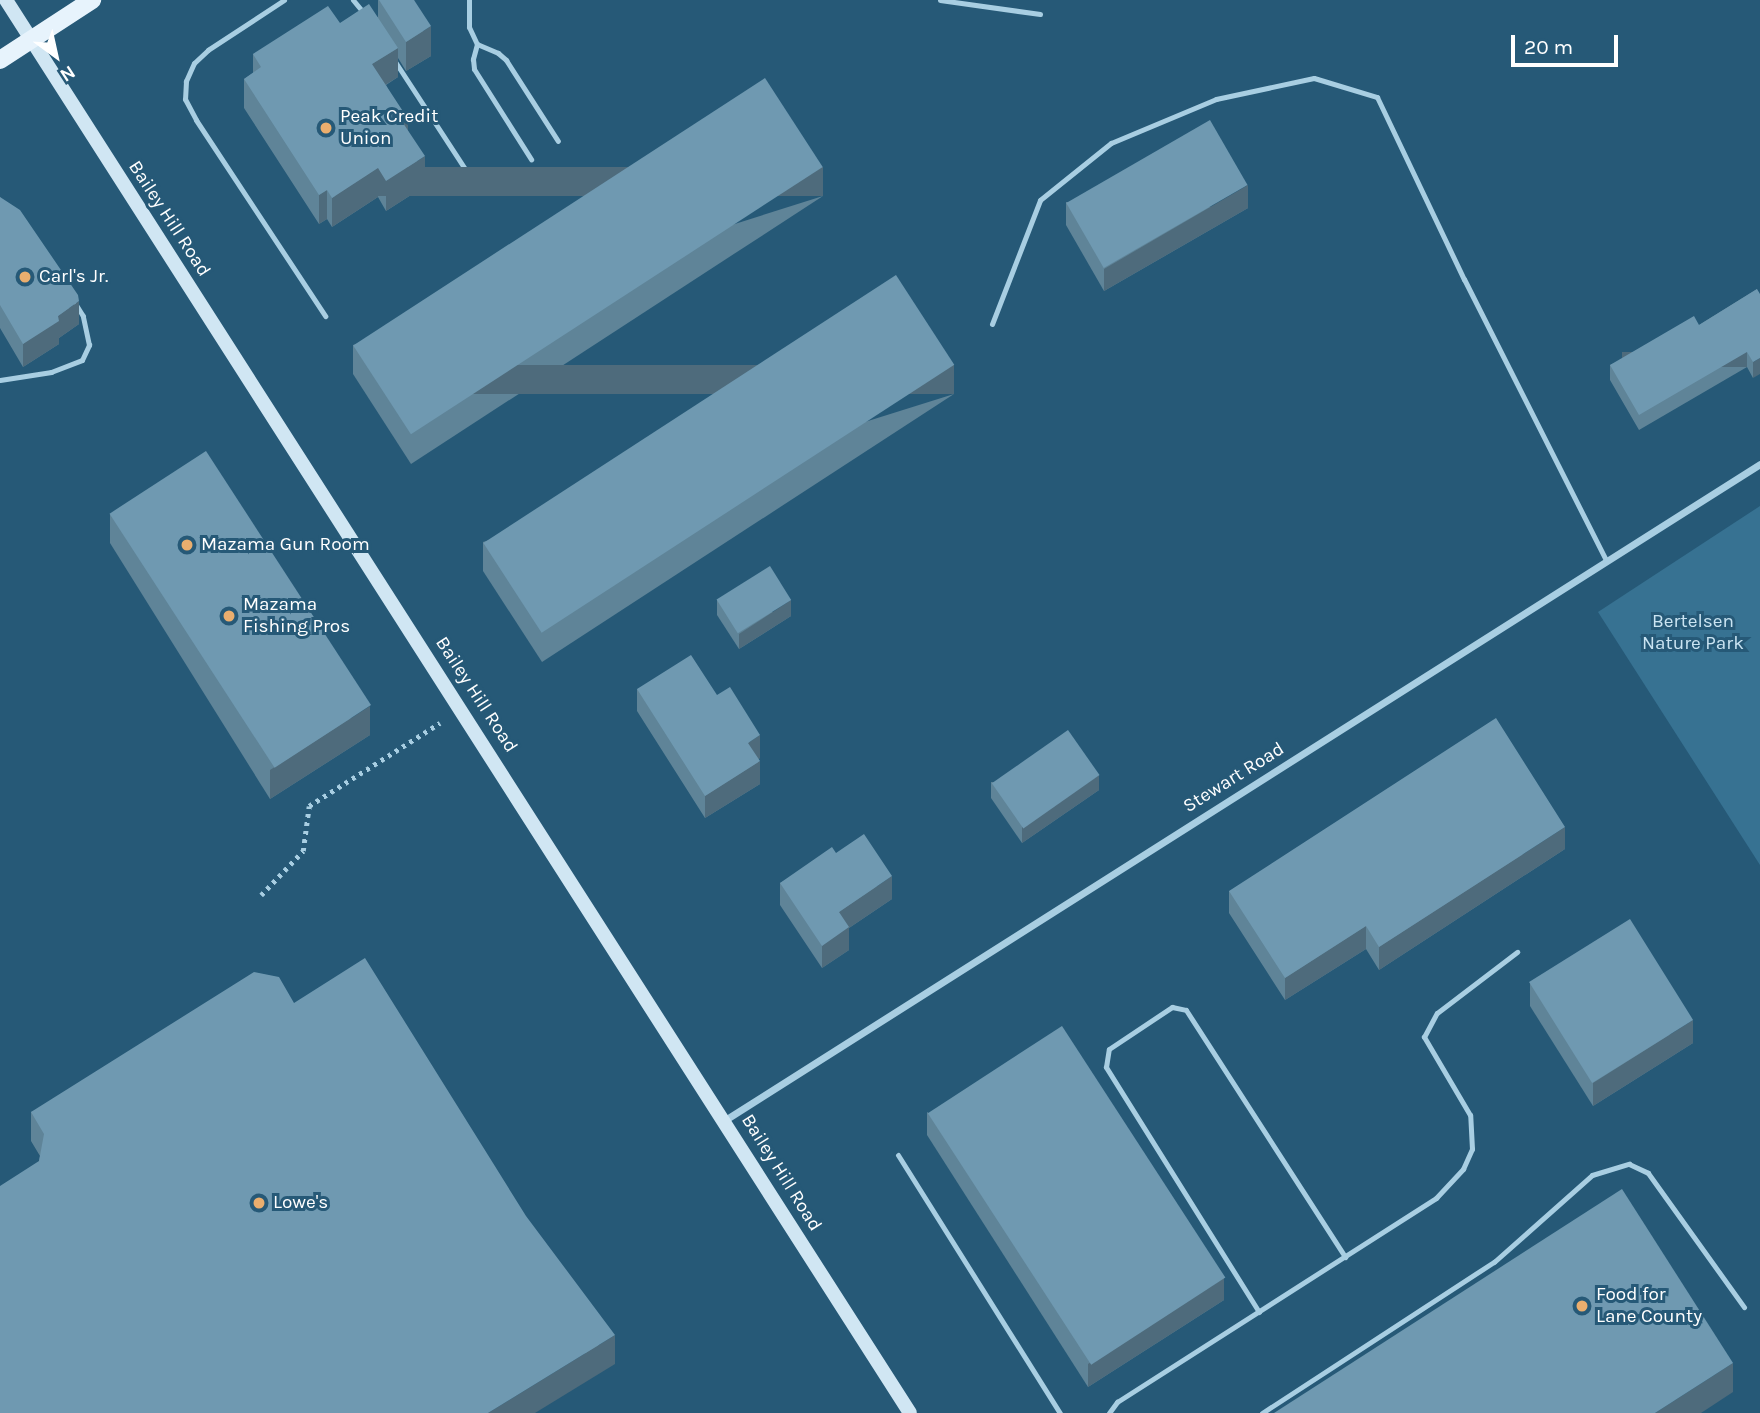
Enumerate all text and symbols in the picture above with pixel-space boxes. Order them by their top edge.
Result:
north arrow [21,21,91,91]
scale bar [1515,21,1622,65]
text: 20 m [1524,35,1573,59]
text: N [56,61,79,87]
place label: Peak Credit Union [340,106,438,150]
marker: Peak Credit Union [318,120,334,136]
street label: Bailey Hill Road [123,157,215,281]
place label: Carl's Jr. [39,266,108,288]
marker: Carl's Jr. [17,269,33,285]
place label: Mazama Gun Room [201,534,370,556]
marker: Mazama Gun Room [179,537,195,553]
place label: Mazama Fishing Pros [243,594,350,638]
marker: Mazama Fishing Pros [221,608,237,624]
park label: Bertelsen Nature Park [1642,611,1744,655]
street label: Bailey Hill Road [430,633,522,757]
street label: Stewart Road [1179,738,1289,818]
street label: Bailey Hill Road [736,1110,826,1236]
place label: Lowe's [273,1192,328,1214]
marker: Lowe's [251,1195,267,1211]
place label: Food for Lane County [1596,1284,1702,1328]
marker: Food for Lane County [1574,1298,1590,1314]

